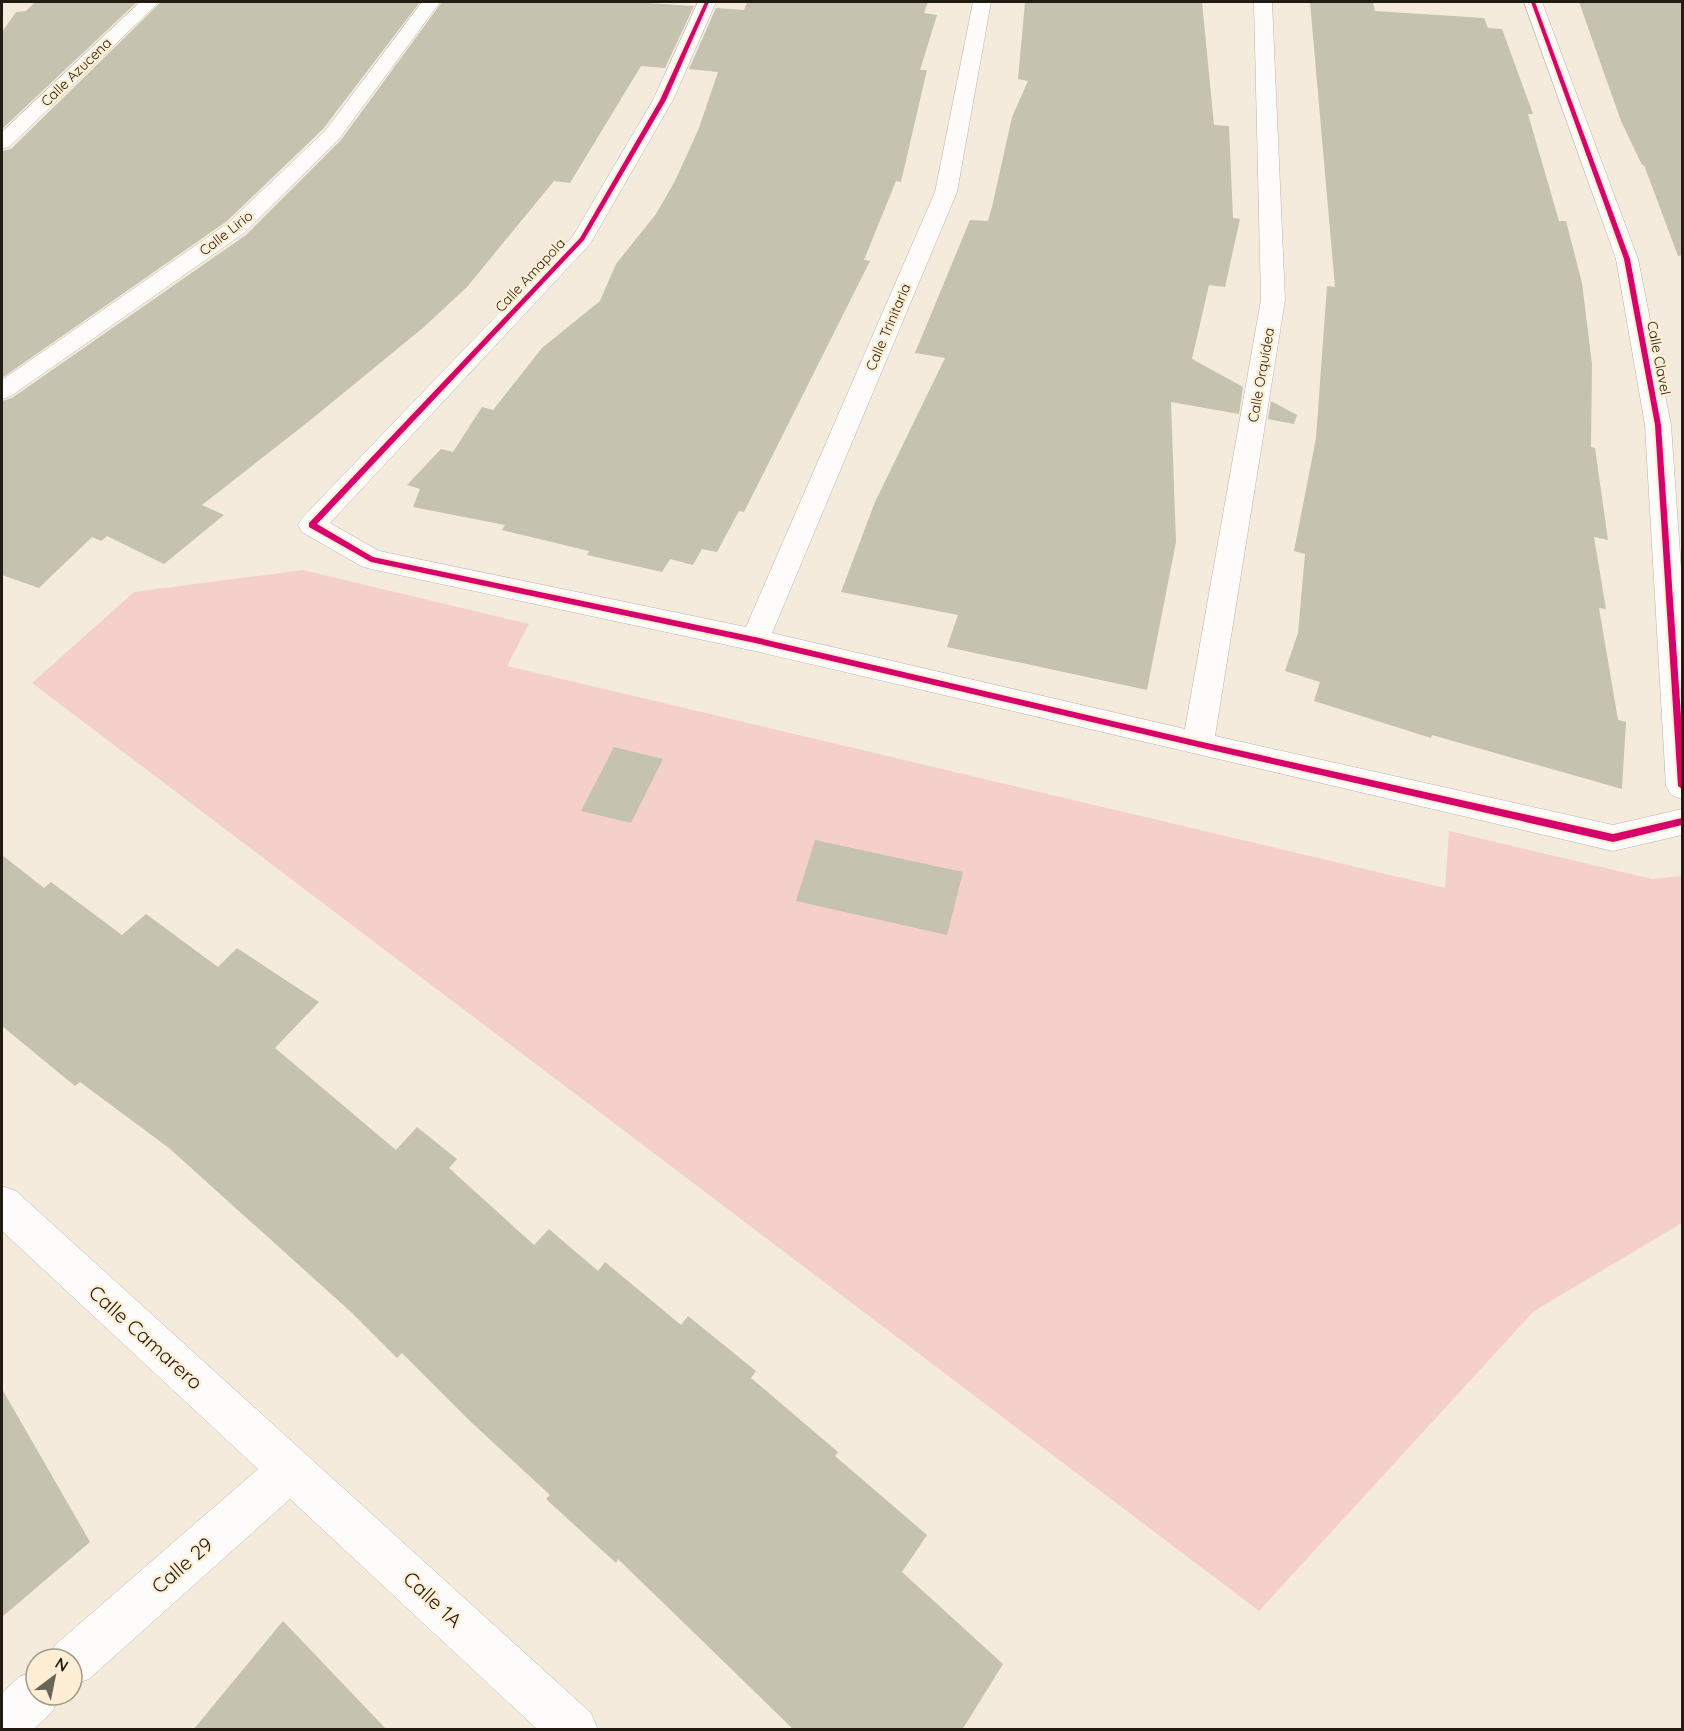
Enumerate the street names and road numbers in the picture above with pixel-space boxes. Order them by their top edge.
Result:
street label: Calle Azucena [37,34,115,110]
street label: Calle Lirio [196,207,256,259]
street label: Calle Amapola [491,234,569,316]
street label: Calle Trinitaria [862,281,914,373]
street label: Calle Clavel [1643,320,1675,396]
street label: Calle Orquídea [1244,326,1278,424]
street label: Calle Camarero [84,1279,208,1395]
street label: Calle 29 [146,1532,218,1598]
street label: Calle 1A [398,1566,468,1632]

